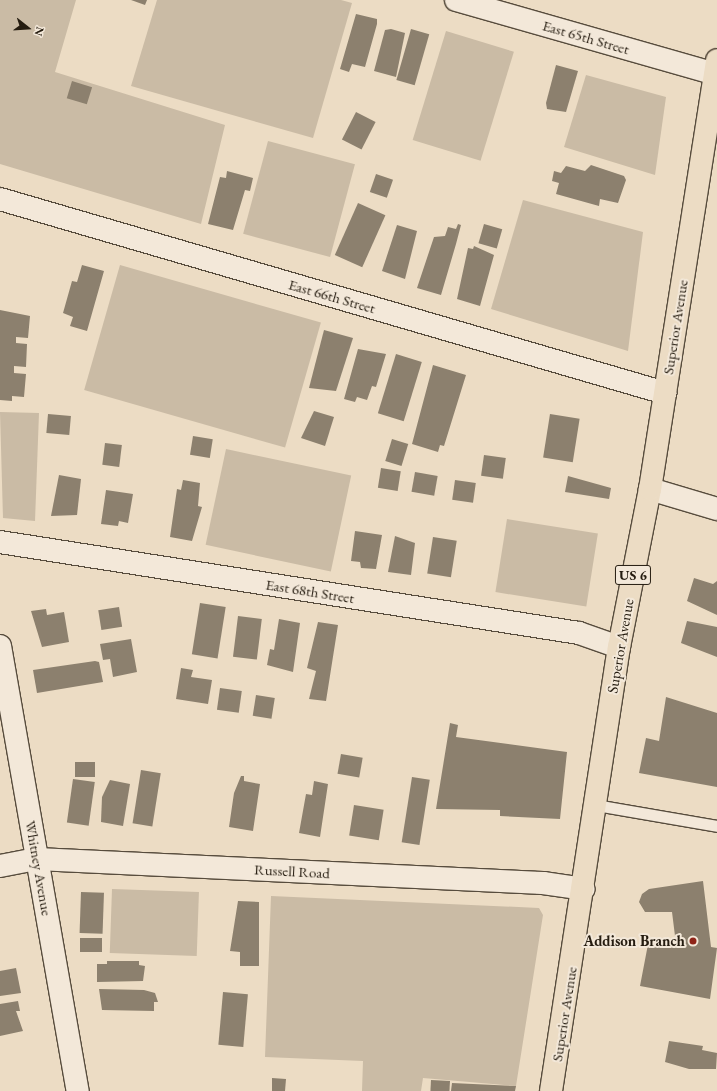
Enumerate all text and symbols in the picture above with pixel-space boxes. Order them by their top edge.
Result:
north arrow [8,8,48,48]
street label: East 65th Street [541,16,631,58]
text: N [31,25,47,38]
street label: East 66th Street [287,275,377,317]
street label: Superior Avenue [659,278,691,376]
road number: US 6 [614,563,652,587]
street label: East 68th Street [264,575,356,607]
street label: Superior Avenue [603,597,637,695]
street label: Whitney Avenue [22,819,56,917]
street label: Russell Road [254,860,330,882]
place label: Addison Branch [584,932,685,950]
marker: Addison Branch [688,936,698,946]
street label: Superior Avenue [548,965,580,1063]

